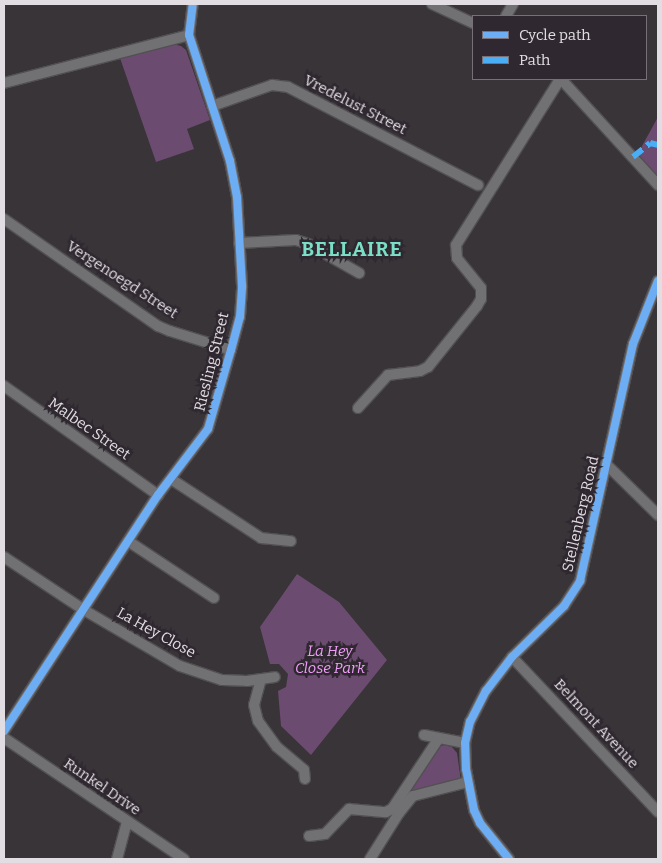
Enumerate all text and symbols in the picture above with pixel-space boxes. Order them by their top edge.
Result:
legend [472,15,647,80]
text: Cycle path [519,26,591,44]
text: Path [519,51,550,69]
street label: Vredelust Street [301,71,409,139]
street label: Vergenoegd Street [63,237,181,323]
district label: BELLAIRE [300,237,404,261]
street label: Riesling Street [191,311,233,413]
street label: Malbec Street [45,394,133,464]
street label: Stellenberg Road [559,454,603,574]
street label: La Hey Close [113,604,199,662]
park label: La Hey Close Park [295,642,365,677]
street label: Belmont Avenue [550,676,642,772]
street label: Runkel Drive [60,755,144,819]

